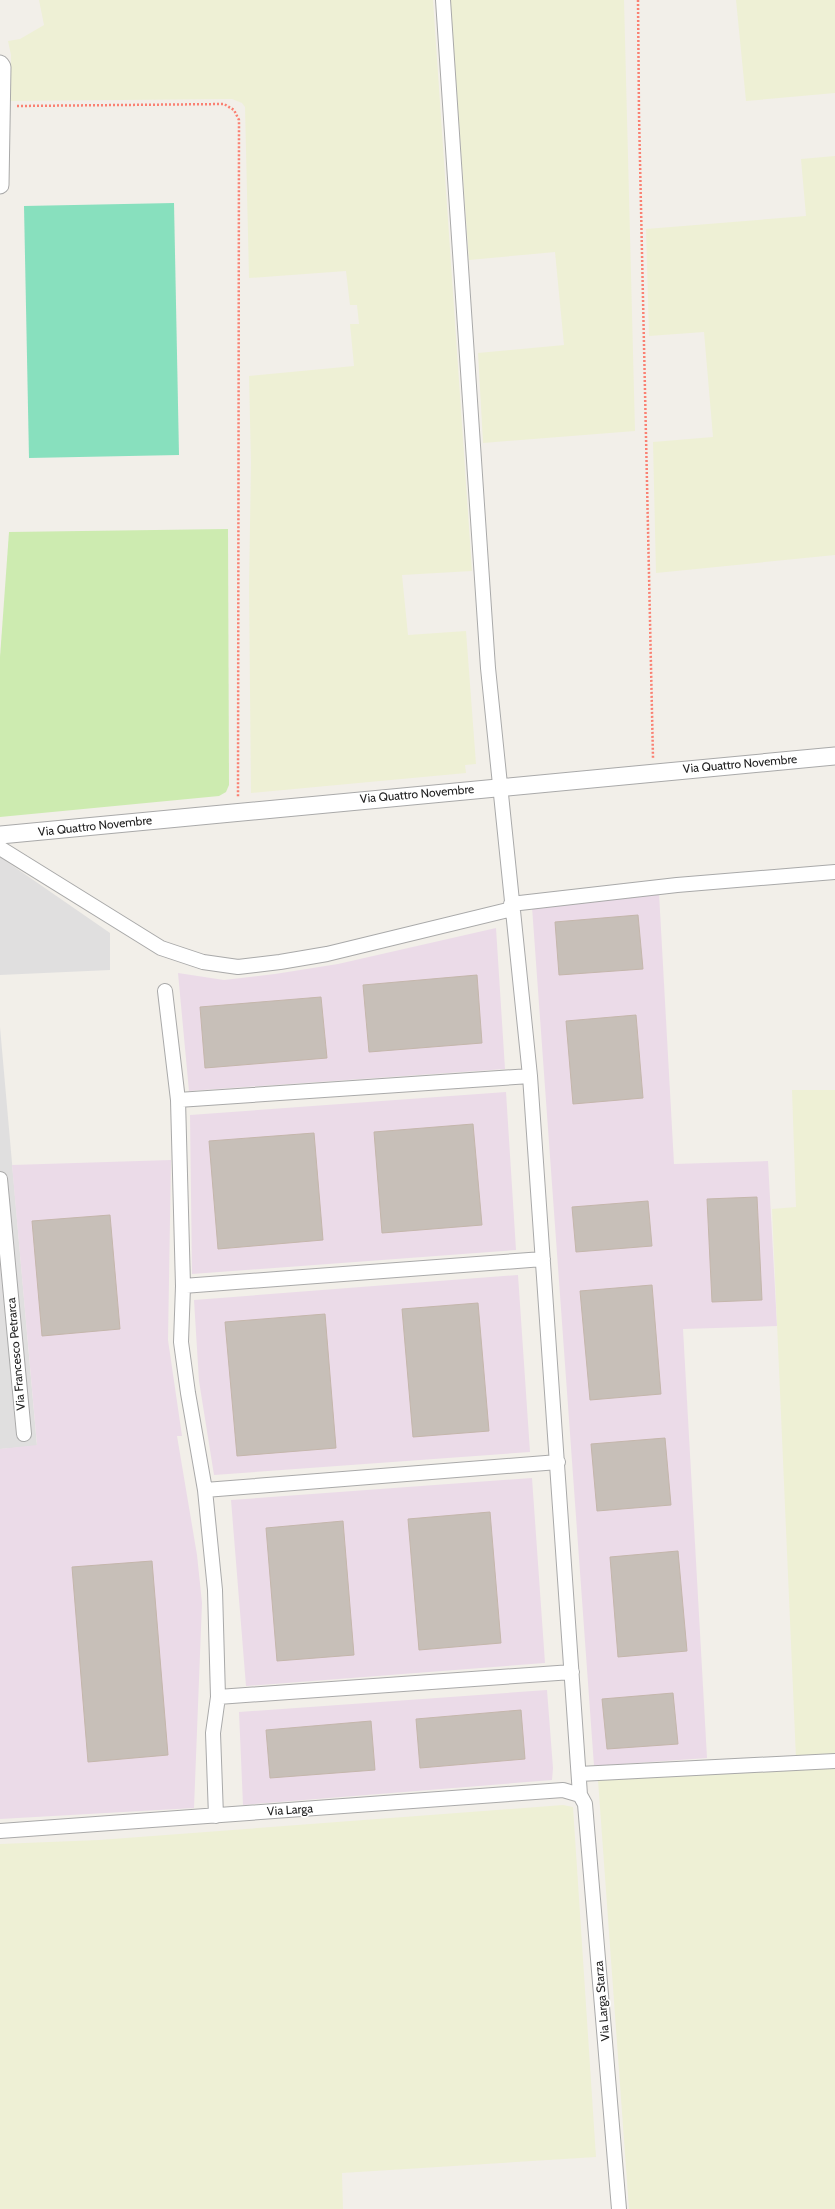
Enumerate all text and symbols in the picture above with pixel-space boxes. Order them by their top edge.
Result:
street label: Via Quattro Novembre [682,751,798,776]
street label: Via Quattro Novembre [359,781,475,806]
street label: Via Quattro Novembre [37,812,153,839]
street label: Via Francesco Petrarca [3,1297,28,1411]
street label: Via Larga [266,1800,314,1819]
street label: Via Larga Starza [590,1960,612,2042]

